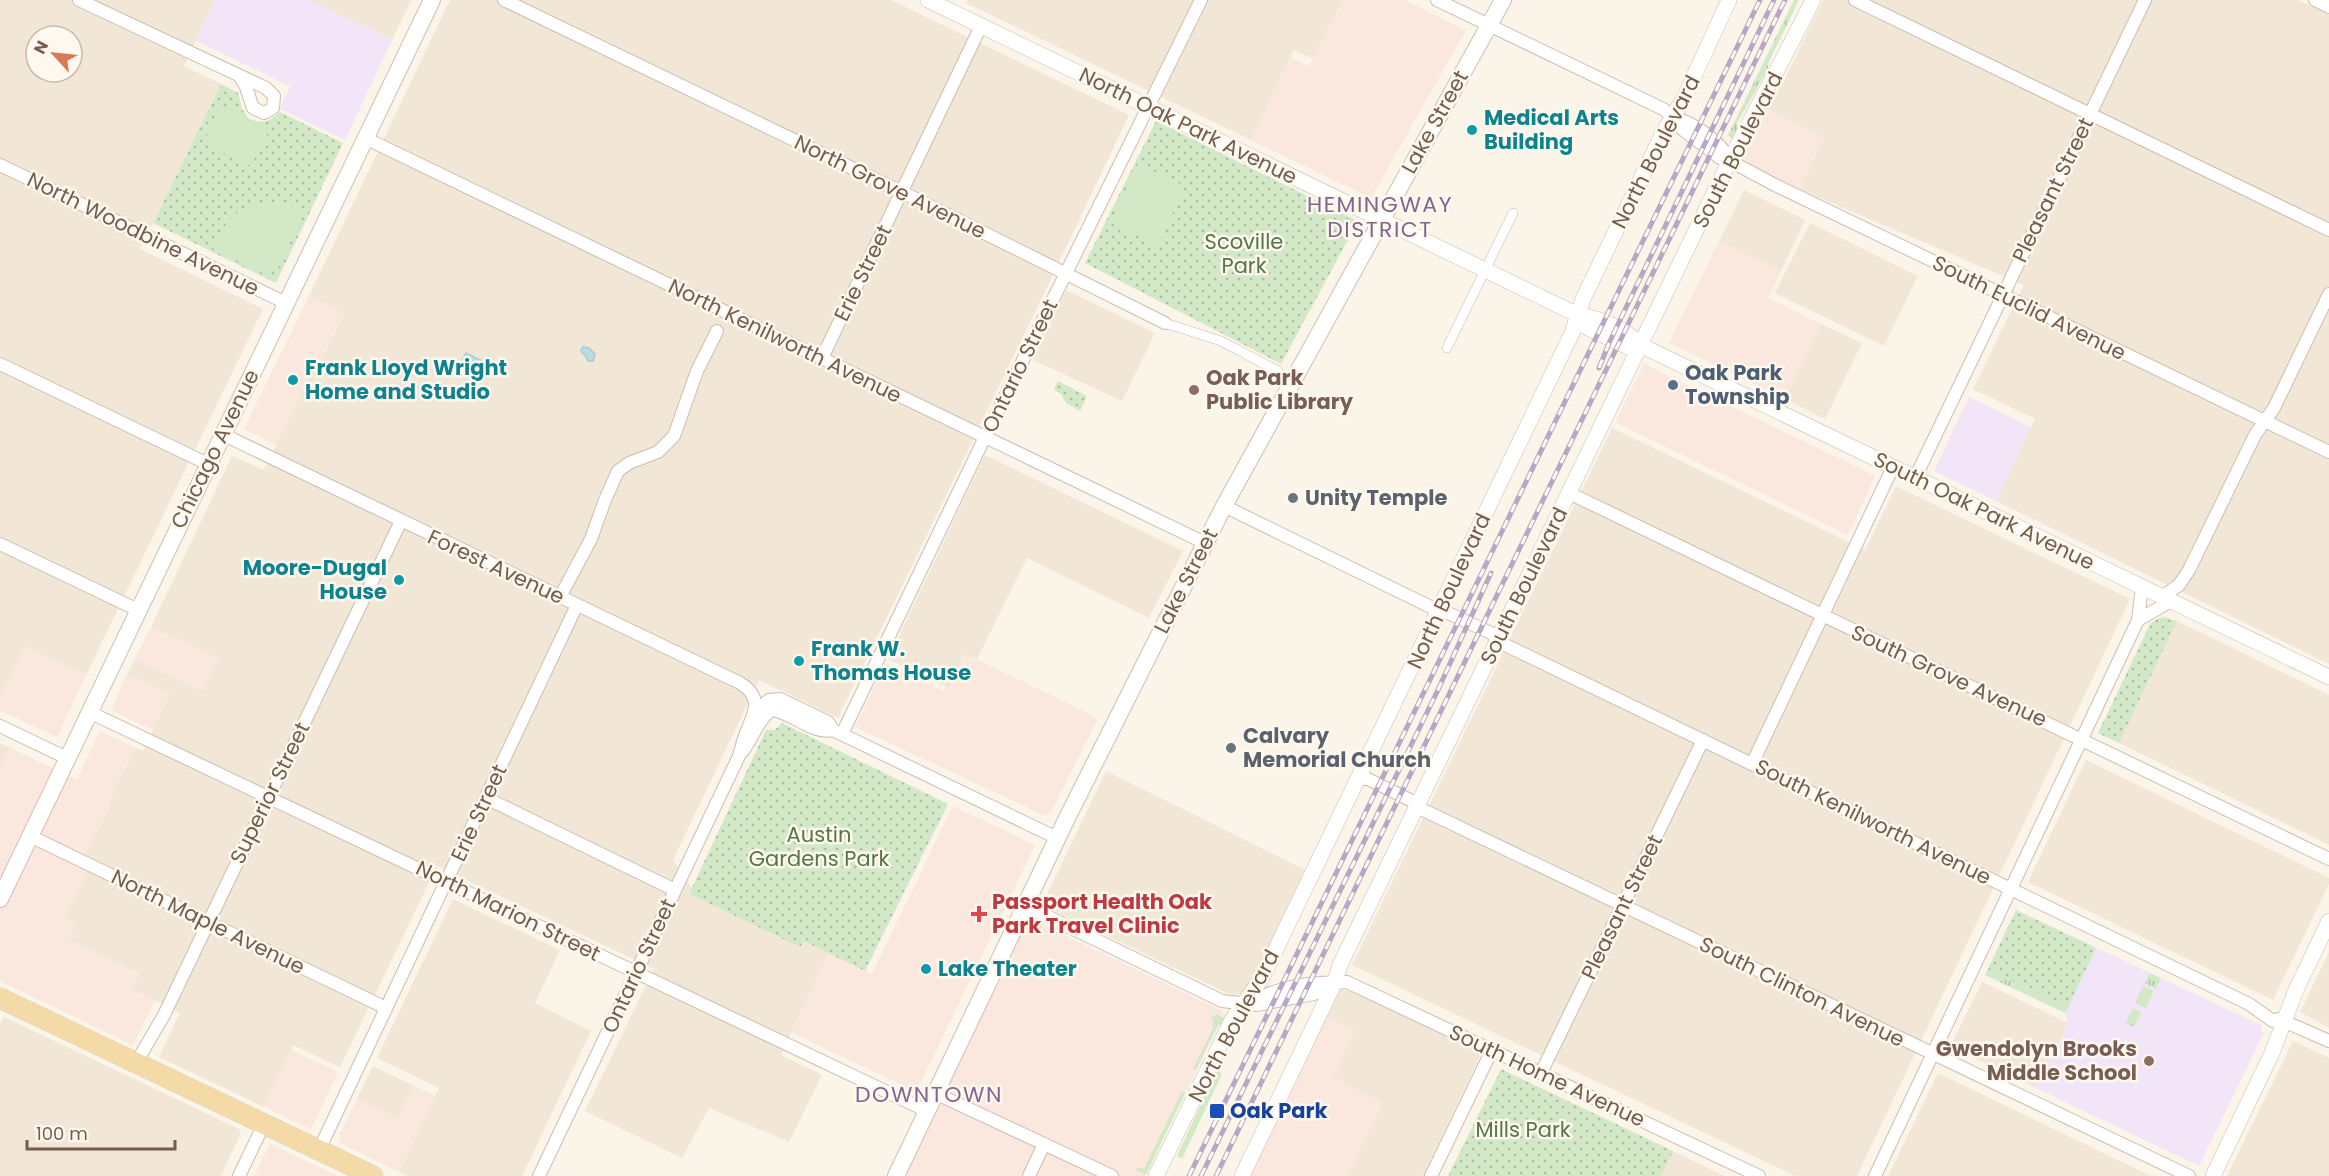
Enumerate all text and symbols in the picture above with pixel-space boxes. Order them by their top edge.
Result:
north arrow [24,24,84,84]
text: N [28,37,54,58]
street label: North Oak Park Avenue [1074,60,1302,191]
street label: Lake Street [1394,65,1475,179]
street label: South Boulevard [1686,67,1789,233]
street label: North Boulevard [1604,70,1707,233]
place label: Medical Arts Building [1484,103,1619,156]
street label: Pleasant Street [2005,112,2100,267]
marker: Medical Arts Building [1465,123,1479,137]
street label: North Grove Avenue [790,128,991,246]
street label: North Woodbine Avenue [22,165,264,302]
district label: HEMINGWAY DISTRICT [1307,189,1453,245]
street label: Erie Street [827,220,898,326]
park label: Scoville Park [1205,227,1283,280]
street label: South Euclid Avenue [1928,248,2131,367]
street label: North Kenilworth Avenue [664,271,907,410]
street label: Ontario Street [975,294,1064,437]
place label: Frank Lloyd Wright Home and Studio [305,353,507,406]
place label: Oak Park Township [1685,358,1789,411]
place label: Oak Park Public Library [1206,363,1354,416]
street label: Chicago Avenue [163,364,266,533]
marker: Frank Lloyd Wright Home and Studio [286,373,300,387]
marker: Oak Park Township [1666,378,1680,392]
marker: Oak Park Public Library [1187,383,1201,397]
street label: South Oak Park Avenue [1869,444,2100,577]
place label: Unity Temple [1305,483,1447,512]
marker: Unity Temple [1286,491,1300,505]
street label: South Boulevard [1473,502,1574,669]
street label: North Boulevard [1400,508,1497,673]
street label: Forest Avenue [423,522,569,611]
street label: Lake Street [1147,523,1224,638]
place label: Moore-Dugal House [243,553,387,606]
marker: Moore-Dugal House [392,573,406,587]
street label: South Grove Avenue [1847,617,2052,734]
place label: Frank W. Thomas House [811,634,971,687]
marker: Frank W. Thomas House [792,654,806,668]
street label: Superior Street [223,717,316,869]
place label: Calvary Memorial Church [1243,721,1431,774]
marker: Calvary Memorial Church [1224,741,1238,755]
street label: South Kenilworth Avenue [1750,752,1996,891]
street label: Erie Street [443,760,514,866]
park label: Austin Gardens Park [749,820,889,873]
street label: Pleasant Street [1574,829,1669,984]
street label: North Marion Street [411,853,605,968]
street label: North Maple Avenue [107,862,310,981]
place label: Passport Health Oak Park Travel Clinic [992,887,1212,940]
street label: Ontario Street [595,894,682,1038]
marker: Passport Health Oak Park Travel Clinic [970,905,988,923]
street label: South Clinton Avenue [1695,929,1910,1054]
street label: North Boulevard [1181,944,1286,1107]
place label: Lake Theater [938,954,1077,983]
marker: Lake Theater [919,962,933,976]
street label: South Home Avenue [1445,1017,1650,1134]
place label: Gwendolyn Brooks Middle School [1936,1034,2137,1087]
marker: Gwendolyn Brooks Middle School [2142,1054,2156,1068]
district label: DOWNTOWN [855,1079,1003,1110]
place label: Oak Park [1230,1096,1328,1125]
marker: Oak Park [1208,1102,1226,1120]
scale bar [27,1113,176,1151]
park label: Mills Park [1475,1115,1571,1144]
text: 100 m [36,1121,88,1146]

